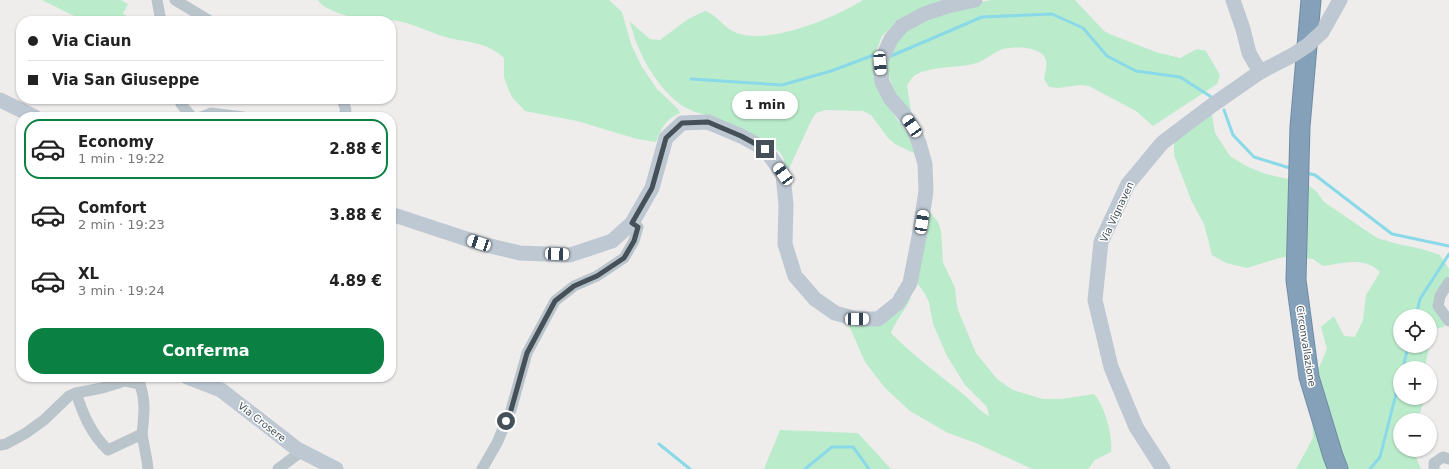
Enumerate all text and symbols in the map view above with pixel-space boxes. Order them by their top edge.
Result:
text: Via Ciaun [52,32,131,50]
car [873,51,887,75]
text: Via San Giuseppe [52,71,200,89]
callout: 1 min [732,91,798,119]
text: 1 min [745,97,785,112]
car [900,113,924,139]
icon: car [30,131,66,167]
text: Economy [78,133,154,151]
text: 2.88 € [329,140,382,158]
route end [756,140,774,158]
text: 1 min · 19:22 [78,151,165,166]
car [771,161,795,187]
street label: Via Vignaven [1098,180,1136,244]
icon: car [30,197,66,233]
text: Comfort [78,199,146,217]
text: 3.88 € [329,206,382,224]
car [914,209,930,235]
text: 2 min · 19:23 [78,217,165,232]
car [466,234,492,252]
car [545,248,569,260]
icon: car [30,263,66,299]
text: XL [78,265,99,283]
text: 4.89 € [329,272,382,290]
text: 3 min · 19:24 [78,283,165,298]
street label: Circonvallazione [1294,305,1318,387]
map controls [1393,309,1437,457]
button: locate [1393,309,1437,353]
car [845,313,869,325]
button: Conferma [28,328,384,374]
button: + [1393,361,1437,405]
street label: Via Crosere [236,400,288,444]
route start [497,412,515,430]
button: − [1393,413,1437,457]

